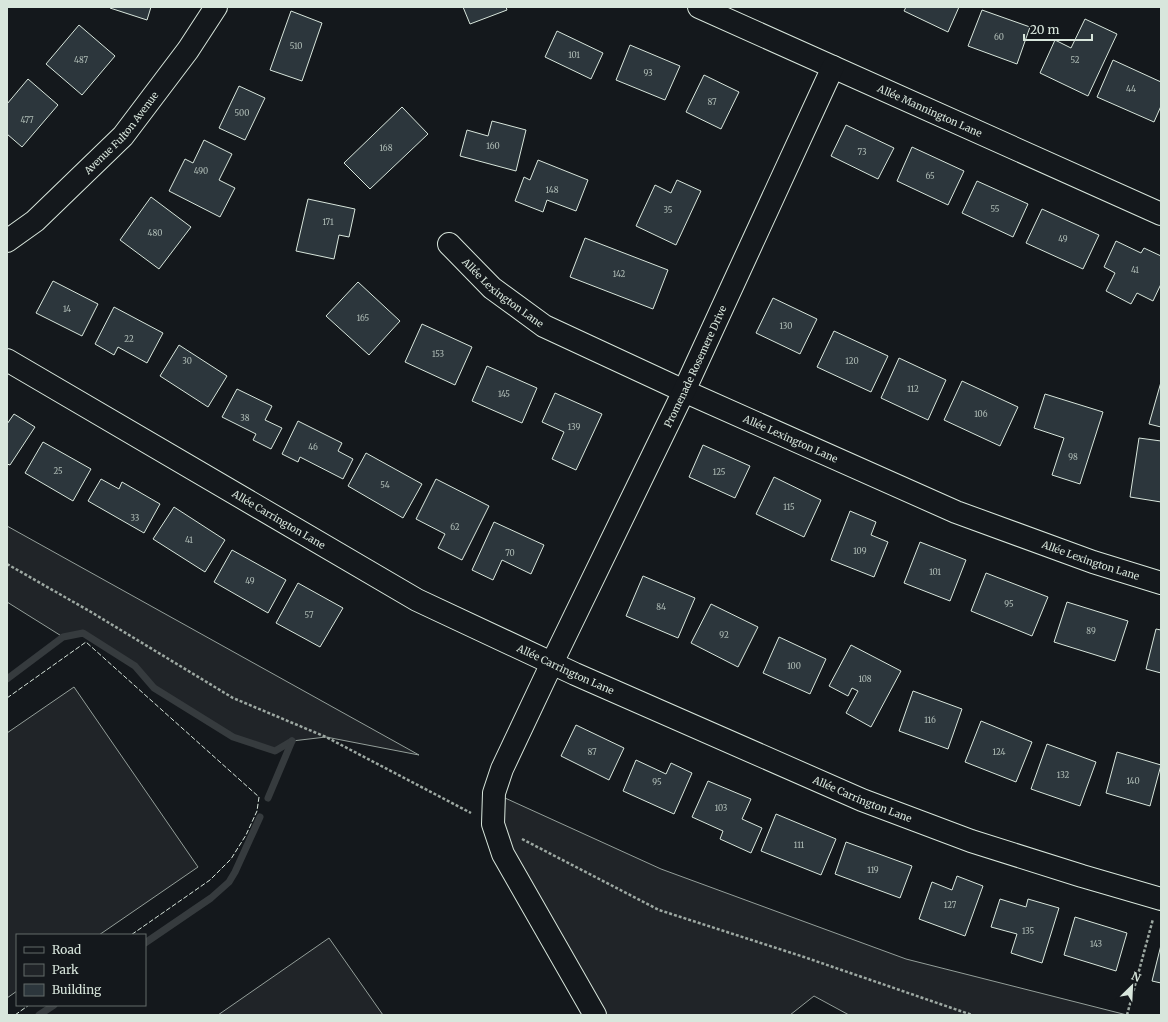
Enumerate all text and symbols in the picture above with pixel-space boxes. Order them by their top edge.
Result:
scale bar [1024,16,1092,42]
text: 20 m [1030,22,1059,37]
house number: 60 [994,32,1004,42]
house number: 510 [290,41,302,51]
house number: 101 [568,50,580,60]
house number: 487 [74,55,88,65]
house number: 52 [1070,55,1080,65]
house number: 93 [643,68,653,78]
street label: Allée Mannington Lane [875,81,984,140]
house number: 44 [1126,84,1136,94]
street label: Avenue Fulton Avenue [80,89,161,177]
house number: 87 [707,97,717,107]
house number: 500 [235,108,249,118]
house number: 477 [20,115,34,125]
house number: 160 [486,141,500,151]
house number: 168 [380,143,393,153]
house number: 73 [858,147,867,157]
house number: 490 [194,166,208,176]
house number: 65 [925,171,935,181]
house number: 148 [546,185,559,195]
house number: 55 [991,204,1000,214]
house number: 35 [664,205,673,215]
house number: 171 [322,217,334,227]
house number: 480 [148,228,162,238]
house number: 49 [1058,234,1068,244]
street label: Allée Lexington Lane [459,254,546,330]
house number: 41 [1131,265,1139,275]
house number: 142 [613,269,625,279]
street label: Promenade Rosemere Drive [661,303,729,429]
house number: 14 [63,304,71,314]
house number: 165 [357,313,370,323]
house number: 130 [779,321,793,331]
house number: 22 [124,334,134,344]
house number: 153 [432,349,445,359]
house number: 30 [182,356,192,366]
house number: 120 [845,356,859,366]
house number: 112 [907,384,919,394]
house number: 145 [498,389,510,399]
house number: 106 [974,409,988,419]
street label: Allée Lexington Lane [740,411,840,465]
house number: 38 [240,413,250,423]
house number: 139 [568,422,580,432]
house number: 46 [308,442,318,452]
house number: 98 [1068,452,1078,462]
house number: 25 [53,466,63,476]
house number: 125 [713,467,726,477]
house number: 54 [380,480,390,490]
street label: Allée Carrington Lane [229,486,328,551]
house number: 115 [783,502,795,512]
house number: 33 [131,513,140,523]
house number: 62 [450,522,460,532]
house number: 41 [185,535,193,545]
street label: Allée Lexington Lane [1039,537,1141,582]
house number: 109 [853,546,867,556]
house number: 70 [505,548,515,558]
house number: 101 [929,567,941,577]
house number: 49 [245,576,255,586]
house number: 95 [1004,599,1014,609]
house number: 84 [656,602,666,612]
house number: 57 [305,610,314,620]
house number: 89 [1086,626,1096,636]
house number: 92 [719,630,729,640]
street label: Allée Carrington Lane [514,641,616,697]
house number: 100 [787,661,801,671]
house number: 108 [858,674,872,684]
house number: 116 [924,715,936,725]
house number: 87 [587,747,597,757]
house number: 124 [993,747,1006,757]
house number: 132 [1057,770,1069,780]
street label: Allée Carrington Lane [810,772,914,825]
house number: 140 [1126,776,1140,786]
house number: 95 [652,777,662,787]
house number: 103 [715,803,728,813]
house number: 111 [794,840,805,850]
house number: 119 [867,865,879,875]
house number: 127 [944,900,957,910]
house number: 135 [1022,926,1034,936]
legend [16,934,146,1006]
house number: 143 [1090,939,1102,949]
text: Road [52,942,81,957]
text: Park [52,962,79,977]
north arrow [1112,966,1152,1006]
text: N [1129,969,1143,985]
text: Building [52,982,102,997]

